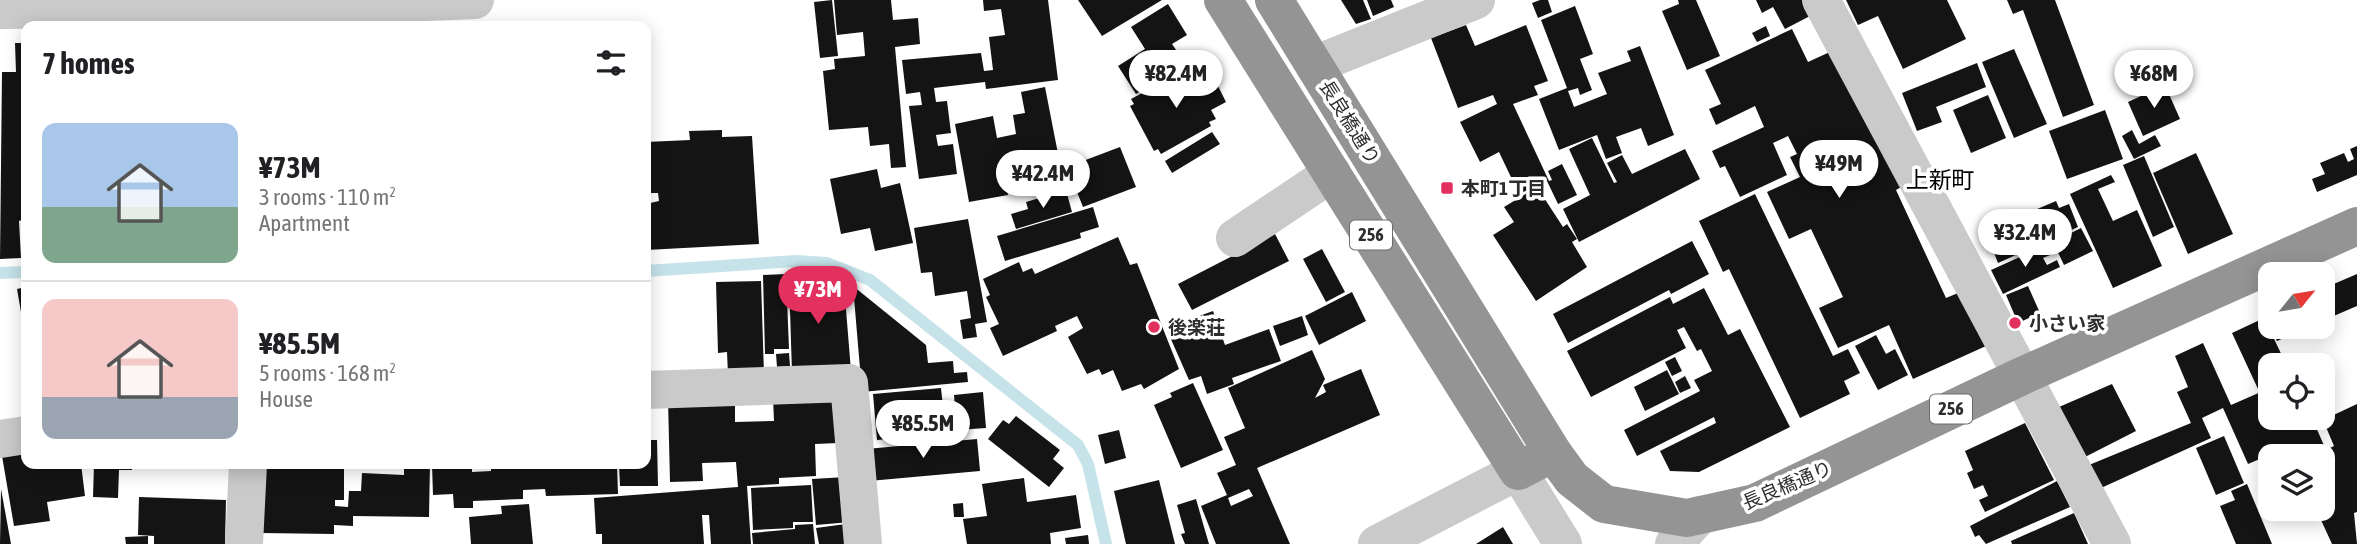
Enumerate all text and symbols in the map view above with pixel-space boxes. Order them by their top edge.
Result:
icon: filters [592,44,630,82]
text: 7 homes [42,46,135,80]
pin: ¥82.4M [1119,50,1233,110]
pin: ¥68M [2113,50,2195,110]
text: ¥82.4M [1145,60,1207,86]
text: ¥68M [2130,60,2178,86]
street label: 長良橋通り [1315,76,1385,168]
pin: ¥49M [1798,140,1880,200]
text: ¥73M [259,150,321,184]
pin: ¥42.4M [986,150,1100,210]
text: ¥49M [1815,150,1863,176]
icon: home [98,151,182,235]
text: ¥42.4M [1012,160,1074,186]
district label: 上新町 [1906,167,1975,193]
place label: 本町1丁目 [1461,177,1546,199]
marker: 本町1丁目 [1439,180,1455,196]
text: 3 rooms · 110 m² [259,184,396,210]
text: Apartment [259,210,350,236]
pin: ¥32.4M [1968,210,2082,269]
text: ¥32.4M [1994,219,2056,245]
road number: 256 [1350,220,1392,249]
north arrow [2258,262,2334,340]
map controls [2258,262,2335,521]
pin: ¥73M [777,266,859,326]
text: ¥73M [794,276,842,302]
place label: 小さい家 [2029,312,2105,334]
marker: 小さい家 [2007,315,2023,331]
place label: 後楽荘 [1168,316,1225,338]
marker: 後楽荘 [1146,319,1162,335]
text: ¥85.5M [259,326,340,360]
icon: home [98,327,182,411]
button: locate [2258,353,2335,430]
text: 5 rooms · 168 m² [259,360,396,386]
text: House [259,386,313,412]
road number: 256 [1930,394,1972,424]
pin: ¥85.5M [866,400,980,460]
text: ¥85.5M [892,410,954,436]
button: layers [2258,444,2335,521]
street label: 長良橋通り [1739,456,1835,514]

